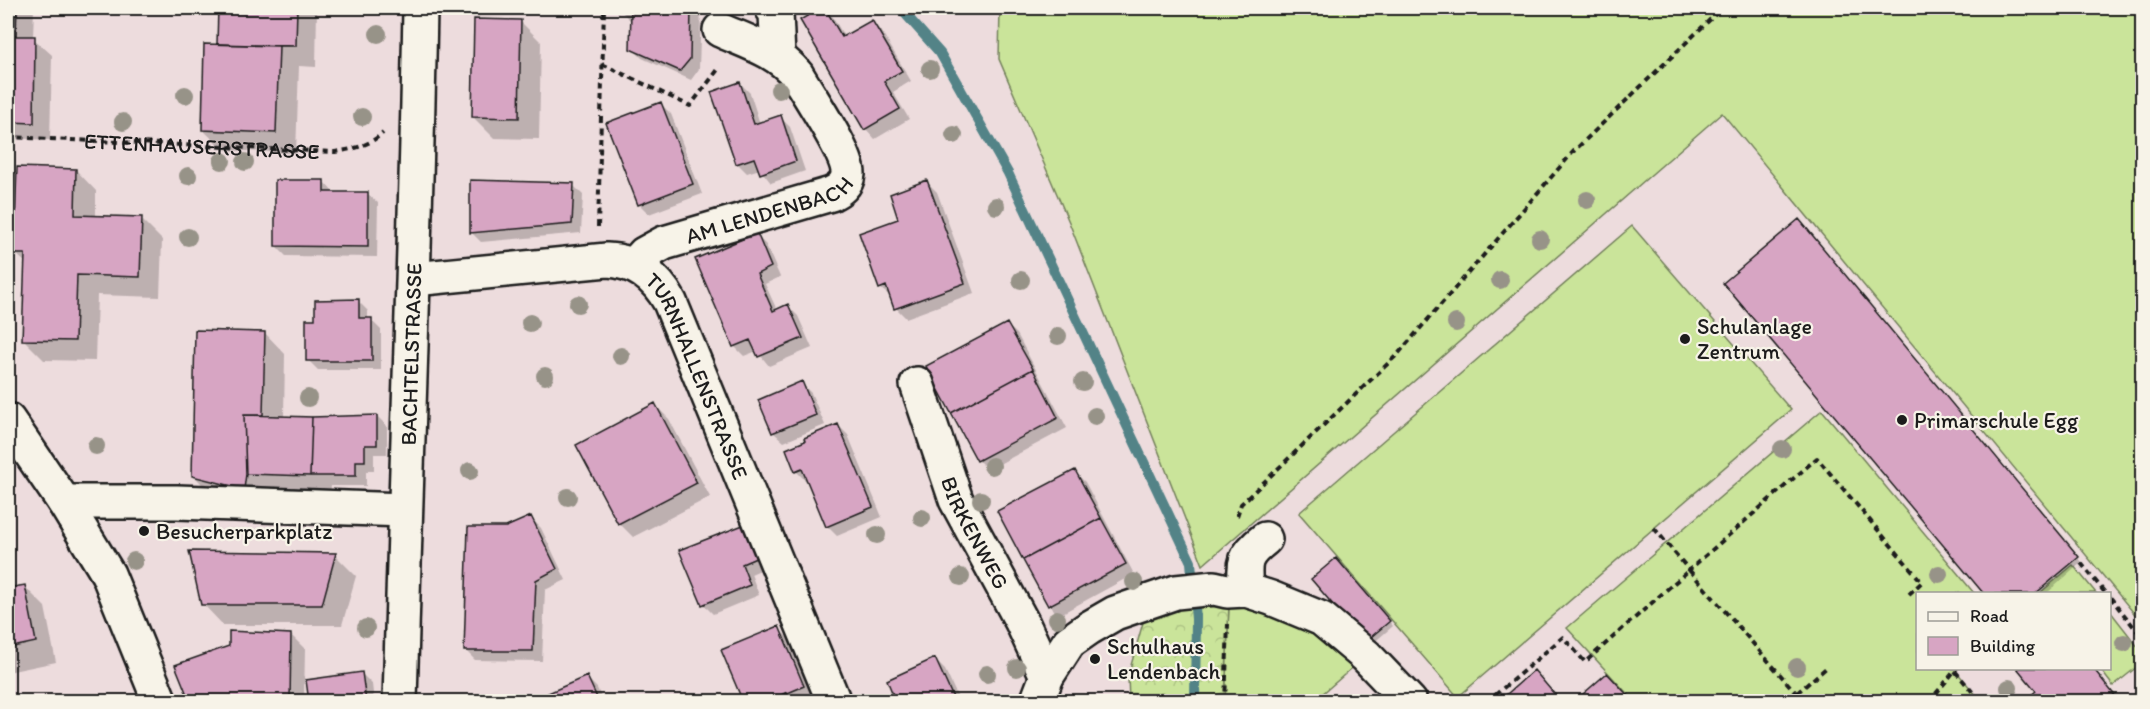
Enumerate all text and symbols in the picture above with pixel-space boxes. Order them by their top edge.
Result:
street label: ETTENHAUSERSTRASSE [84,128,320,165]
street label: AM LENDENBACH [683,171,859,250]
street label: BACHTELSTRASSE [395,262,428,446]
street label: TURNHALLENSTRASSE [640,267,754,483]
place label: Schulanlage Zentrum [1697,313,1812,365]
marker: Schulanlage Zentrum [1678,332,1692,346]
place label: Primarschule Egg [1914,407,2079,434]
marker: Primarschule Egg [1895,413,1909,427]
street label: BIRKENWEG [935,473,1015,594]
place label: Besucherparkplatz [156,518,332,545]
marker: Besucherparkplatz [137,524,151,538]
legend [1916,592,2111,670]
text: Road [1970,605,2009,627]
place label: Schulhaus Lendenbach [1107,633,1221,685]
text: Building [1970,635,2036,657]
marker: Schulhaus Lendenbach [1088,652,1102,666]

